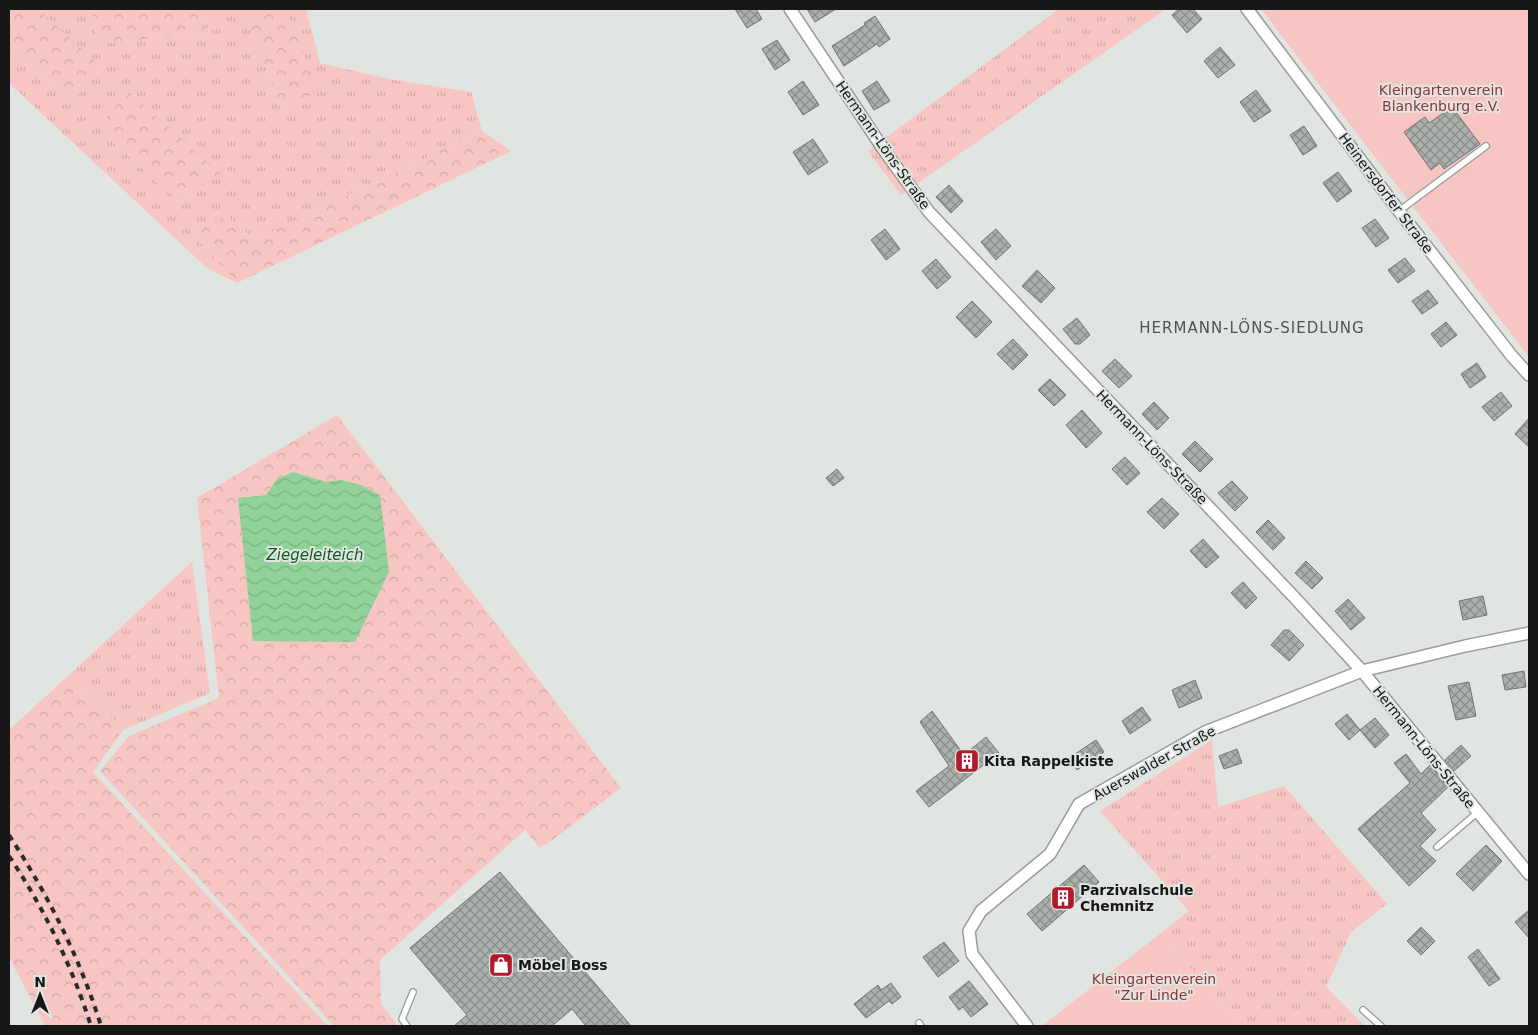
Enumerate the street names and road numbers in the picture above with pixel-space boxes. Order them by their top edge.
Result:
street label: Hermann-Löns-Straße [833,78,933,212]
street label: Heinersdorfer Straße [1335,130,1437,256]
street label: Hermann-Löns-Straße [1093,386,1211,508]
street label: Hermann-Löns-Straße [1370,682,1478,812]
street label: Auerswalder Straße [1090,723,1218,803]

